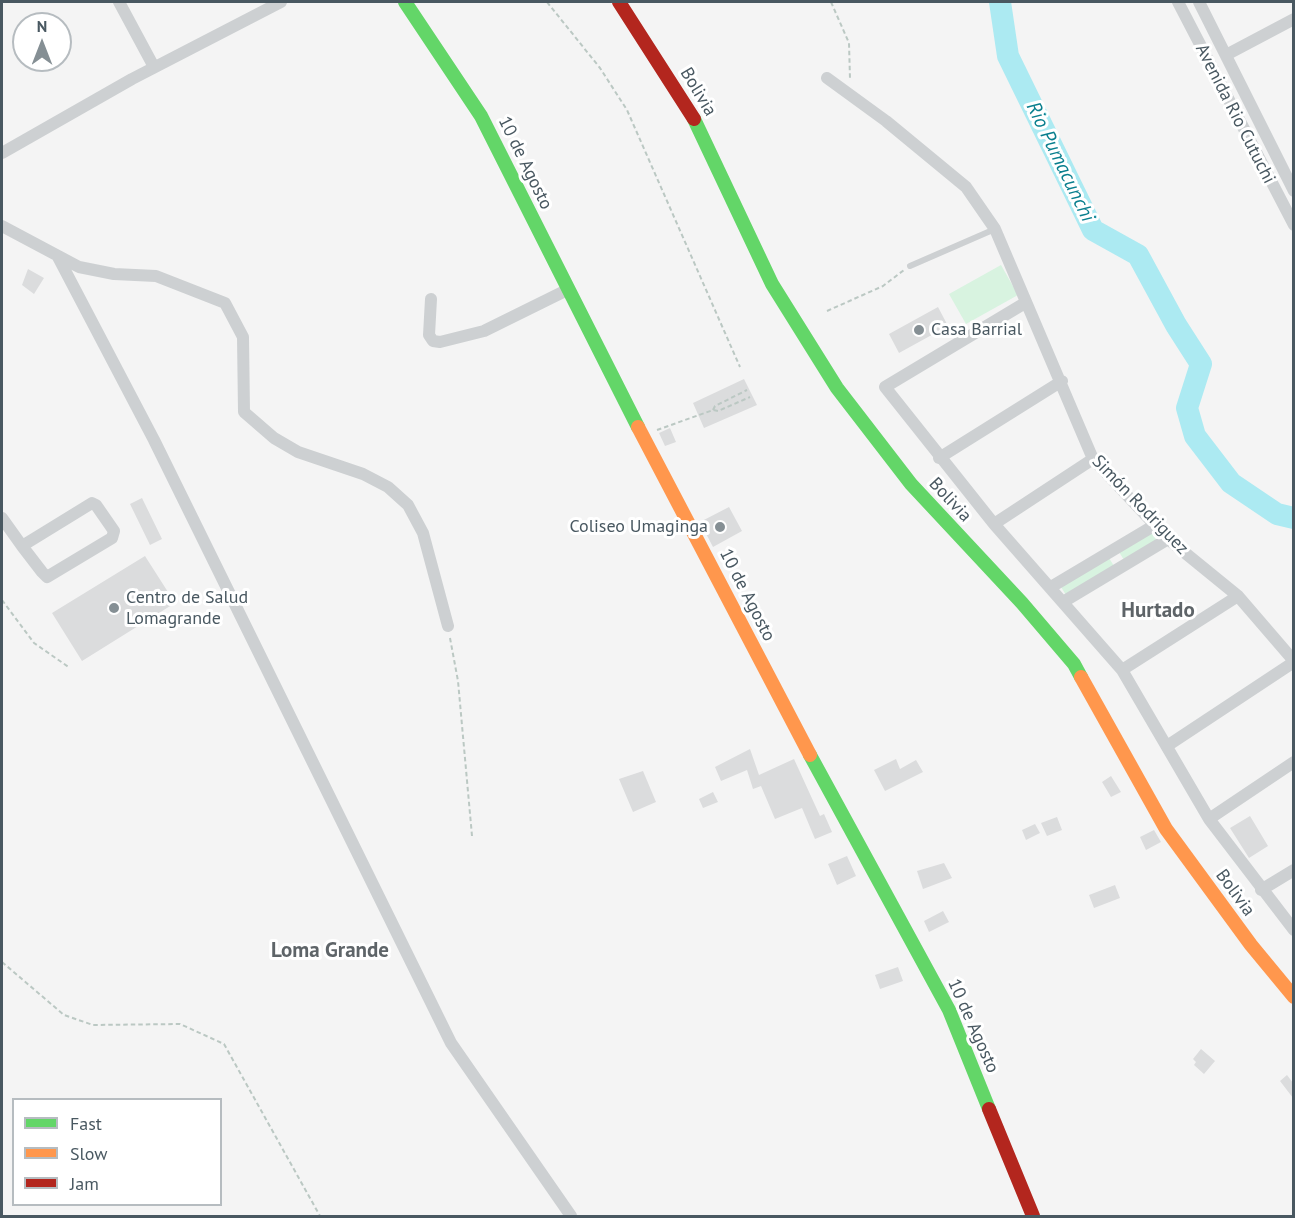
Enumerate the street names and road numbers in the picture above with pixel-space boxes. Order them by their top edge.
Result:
street label: Avenida Rio Cutuchi [1190,41,1280,187]
street label: Bolivia [675,64,721,120]
street label: 10 de Agosto [493,113,557,213]
street label: Simón Rodriguez [1087,451,1193,559]
street label: Bolivia [924,473,976,527]
street label: 10 de Agosto [714,545,780,645]
street label: Bolivia [1211,865,1259,921]
street label: 10 de Agosto [943,976,1003,1076]

